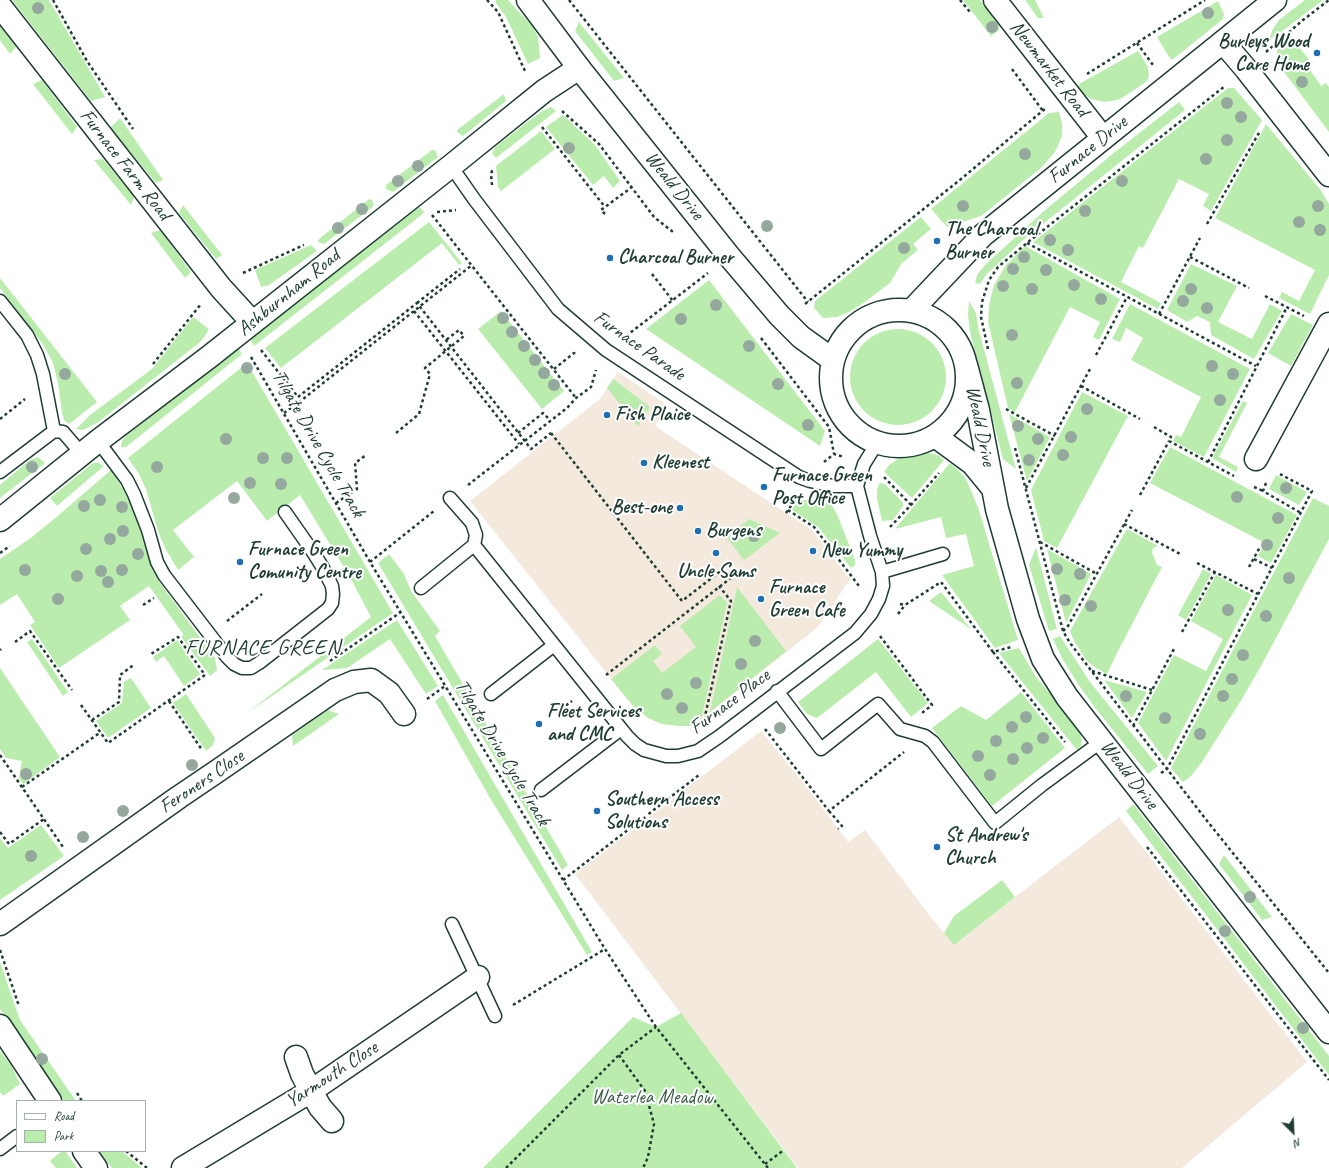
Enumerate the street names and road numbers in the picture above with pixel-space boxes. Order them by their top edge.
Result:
street label: Newmarket Road [1004,16,1094,122]
street label: Furnace Farm Road [74,105,176,225]
street label: Furnace Drive [1043,111,1133,189]
street label: Weald Drive [639,147,709,225]
street label: Ashburnham Road [233,244,345,342]
street label: Furnace Parade [589,306,689,386]
street label: Tilgate Drive Cycle Track [266,366,370,522]
street label: Weald Drive [960,384,1000,468]
street label: Furnace Place [685,664,775,740]
street label: Tilgate Drive Cycle Track [449,676,555,830]
street label: Weald Drive [1095,736,1163,814]
street label: Feroners Close [155,745,249,819]
street label: Yarmouth Close [281,1036,383,1114]

